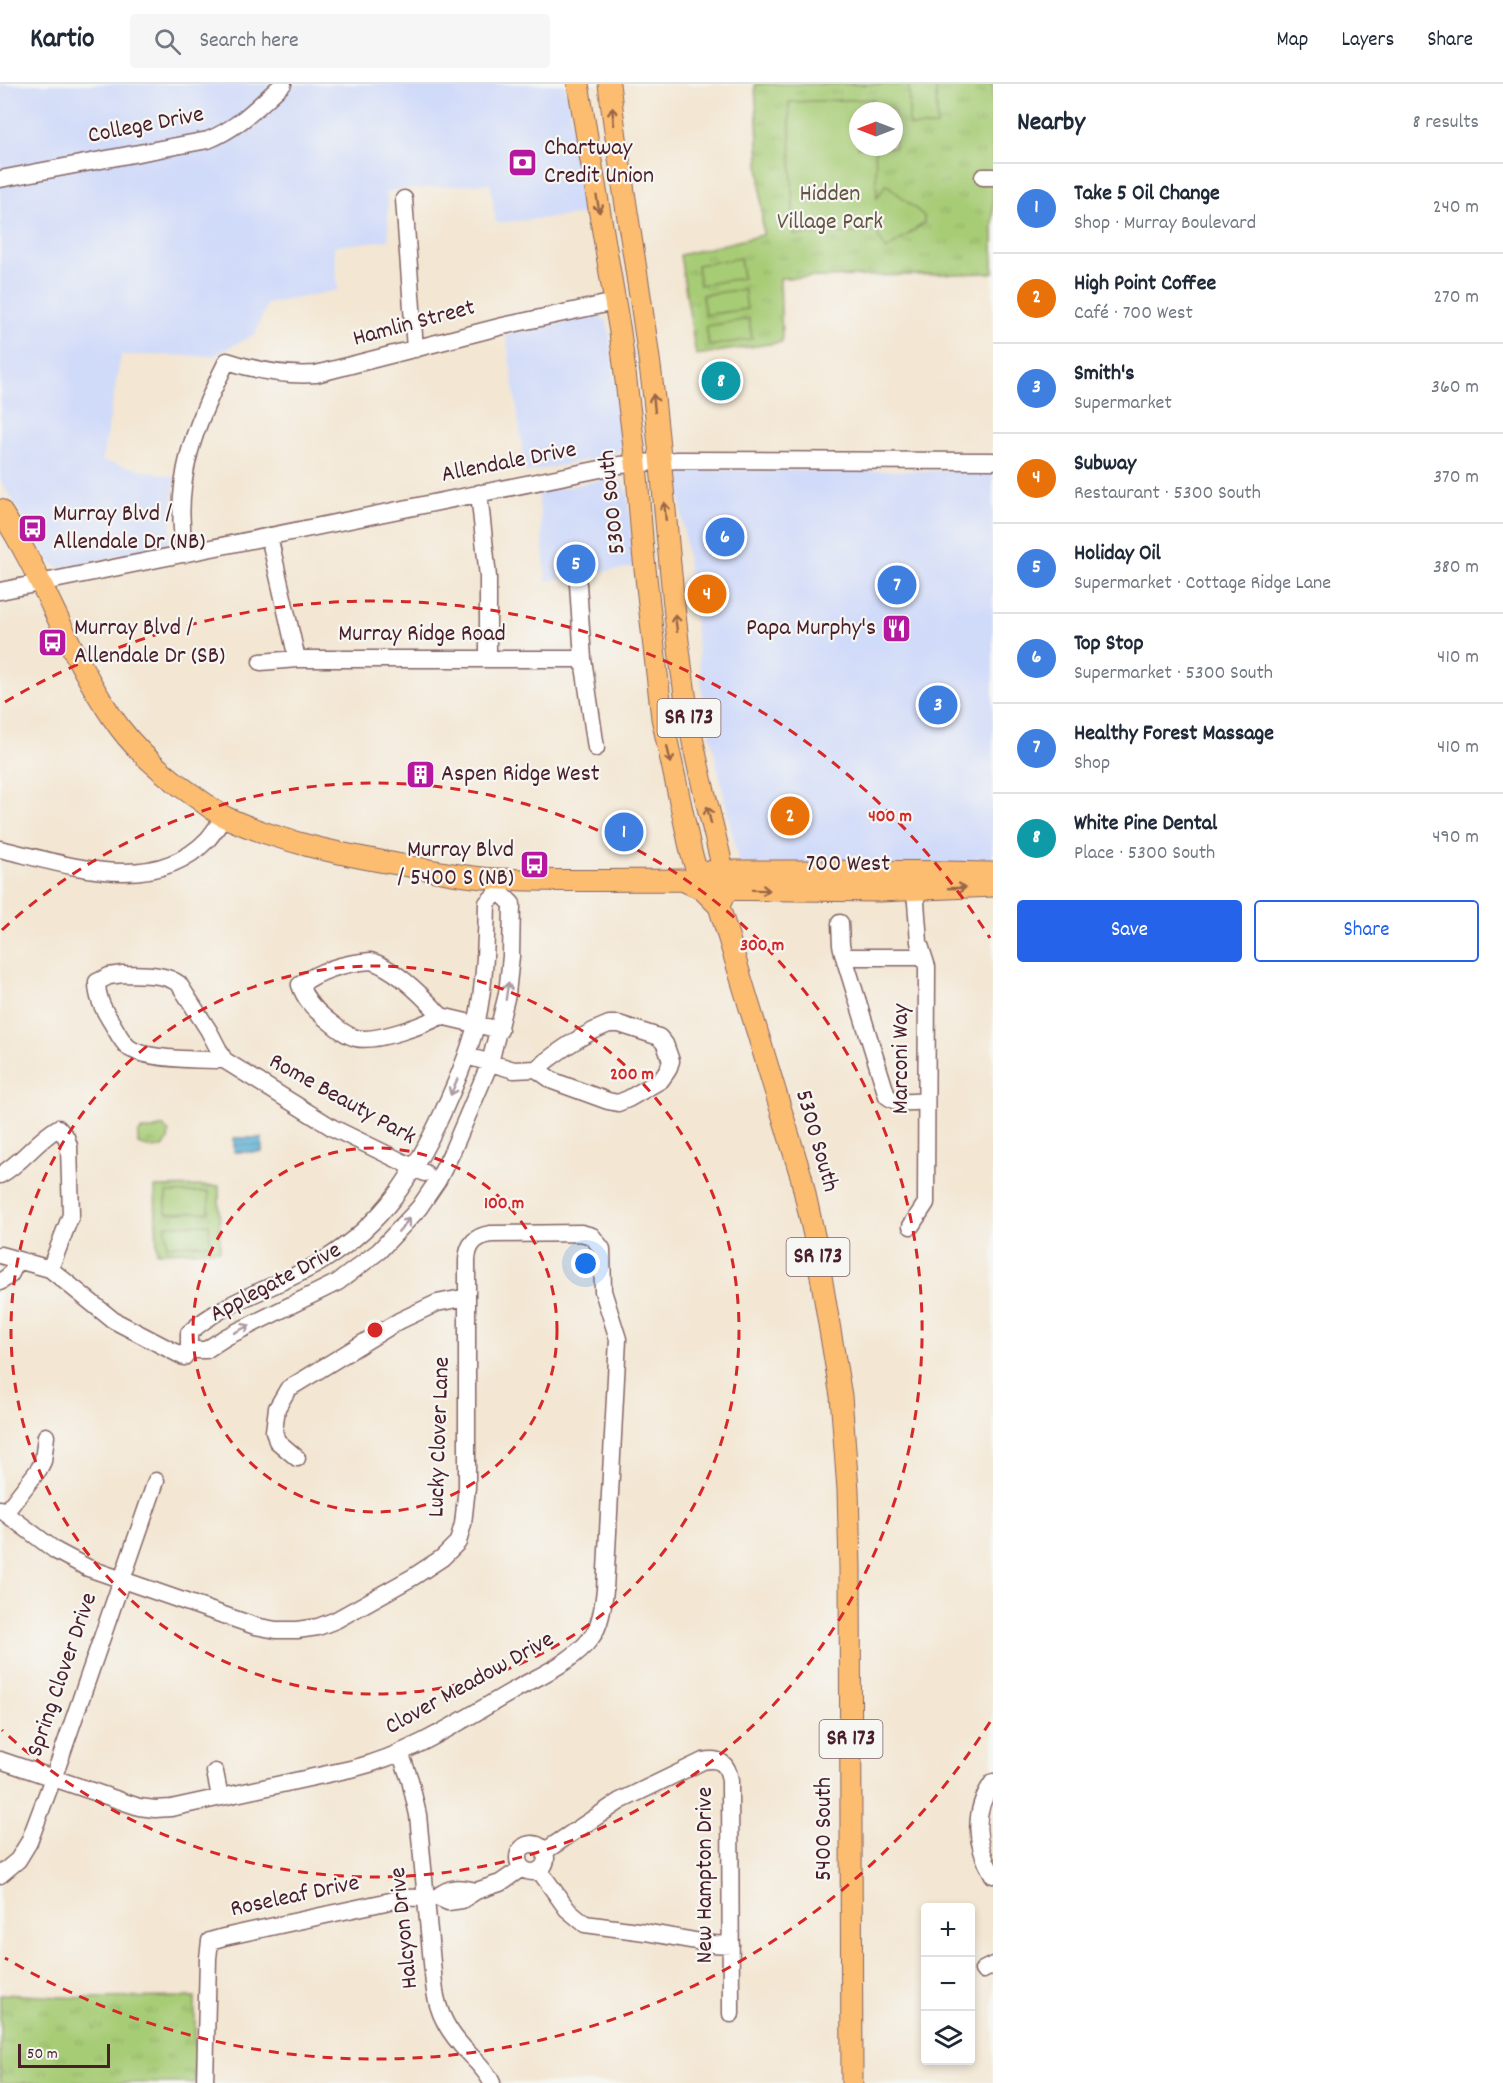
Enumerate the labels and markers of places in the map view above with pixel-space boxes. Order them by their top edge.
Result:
place label: Chartway Credit Union [544,132,654,194]
bank icon: Chartway Credit Union [507,147,539,179]
pin: 8 [702,358,740,404]
place label: Murray Blvd / Allendale Dr (NB) [53,498,205,560]
bus stop icon: Murray Blvd / Allendale Dr (NB) [16,513,48,545]
pin: 6 [706,514,744,560]
pin: 5 [556,542,596,586]
pin: 7 [878,562,916,608]
pin: 4 [688,572,726,616]
place label: Murray Blvd / Allendale Dr (SB) [74,612,225,674]
place label: Papa Murphy's [746,612,876,646]
restaurant icon: Papa Murphy's [881,613,913,645]
bus stop icon: Murray Blvd / Allendale Dr (SB) [37,627,69,659]
pin: 3 [918,682,958,728]
place label: Aspen Ridge West [441,758,600,792]
building icon: Aspen Ridge West [404,759,436,791]
pin: 2 [770,794,810,838]
pin: 1 [604,810,644,855]
place label: Murray Blvd / 5400 S (NB) [398,834,514,896]
bus stop icon: Murray Blvd / 5400 S (NB) [519,849,551,881]
centre of rings [365,1320,385,1340]

